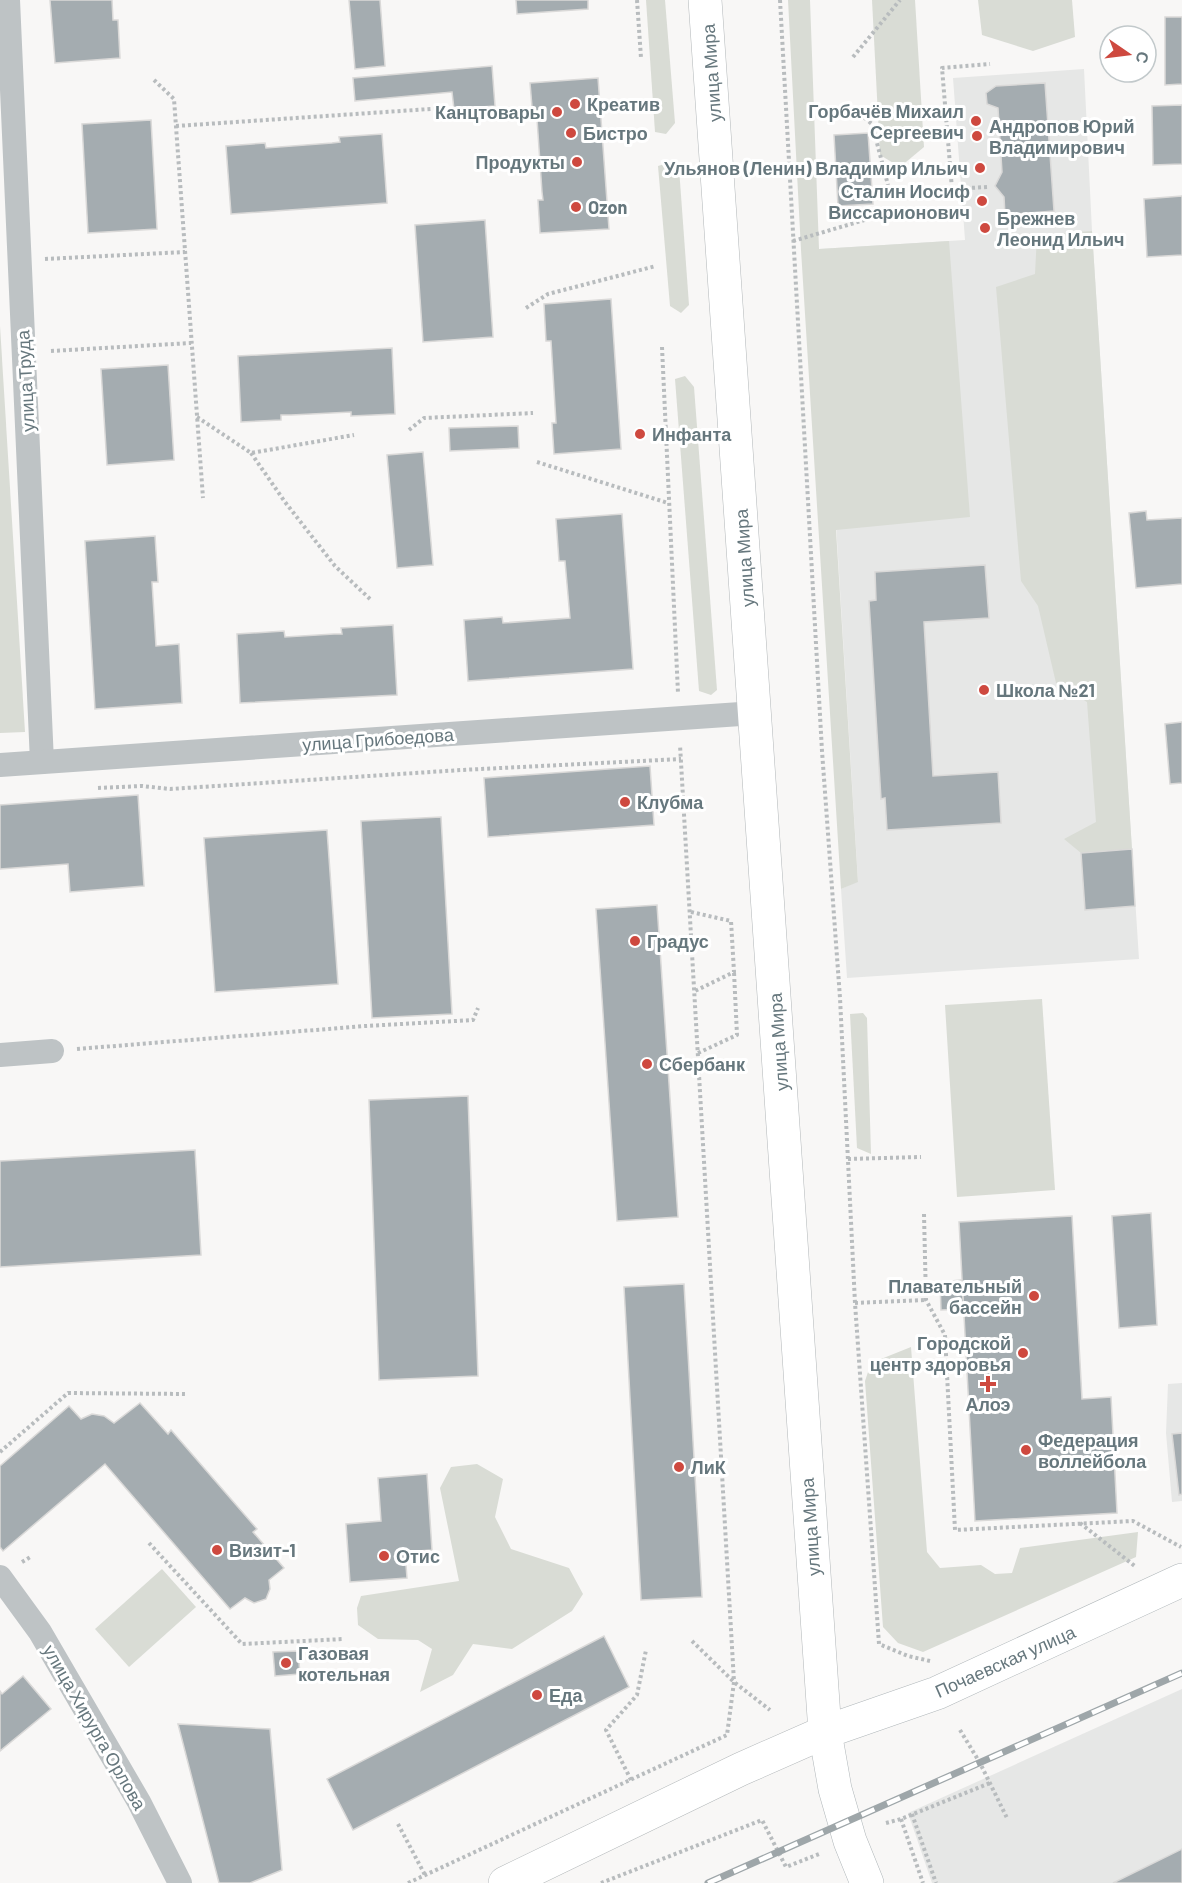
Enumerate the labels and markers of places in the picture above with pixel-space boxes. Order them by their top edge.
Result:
place label: Креатив [587,93,660,115]
marker: Креатив [568,97,582,111]
place label: Горбачёв Михаил Сергеевич [808,100,964,143]
place label: Канцтовары [435,101,545,123]
marker: Канцтовары [550,105,564,119]
marker: Горбачёв Михаил Сергеевич [969,114,983,128]
place label: Андропов Юрий Владимирович [989,115,1135,158]
place label: Бистро [583,122,648,144]
marker: Бистро [564,126,578,140]
marker: Андропов Юрий Владимирович [970,129,984,143]
place label: Продукты [475,151,565,173]
marker: Продукты [570,155,584,169]
place label: Ульянов (Ленин) Владимир Ильич [664,157,968,179]
marker: Ульянов (Ленин) Владимир Ильич [973,161,987,175]
place label: Сталин Иосиф Виссарионович [828,180,970,223]
marker: Сталин Иосиф Виссарионович [975,194,989,208]
place label: Ozon [588,196,627,218]
marker: Ozon [569,200,583,214]
place label: Брежнев Леонид Ильич [997,207,1125,250]
marker: Брежнев Леонид Ильич [978,221,992,235]
place label: Инфанта [652,423,732,445]
marker: Инфанта [633,427,647,441]
place label: Школа №21 [996,679,1095,701]
marker: Школа №21 [977,683,991,697]
place label: Клубма [637,791,704,813]
marker: Клубма [618,795,632,809]
place label: Градус [647,930,709,952]
marker: Градус [628,934,642,948]
place label: Сбербанк [659,1053,746,1075]
marker: Сбербанк [640,1057,654,1071]
place label: Плавательный бассейн [888,1275,1022,1318]
marker: Плавательный бассейн [1027,1289,1041,1303]
place label: Городской центр здоровья [870,1332,1011,1375]
marker: Городской центр здоровья [1016,1346,1030,1360]
marker: Алоэ [981,1377,995,1391]
place label: Алоэ [966,1393,1011,1415]
place label: Федерация воллейбола [1038,1429,1147,1472]
marker: Федерация воллейбола [1019,1443,1033,1457]
place label: ЛиК [691,1456,727,1478]
marker: ЛиК [672,1460,686,1474]
place label: Визит-1 [229,1539,296,1561]
marker: Визит-1 [210,1543,224,1557]
place label: Отис [396,1545,440,1567]
marker: Отис [377,1549,391,1563]
place label: Газовая котельная [298,1642,390,1685]
marker: Газовая котельная [279,1656,293,1670]
place label: Еда [549,1684,583,1706]
marker: Еда [530,1688,544,1702]

